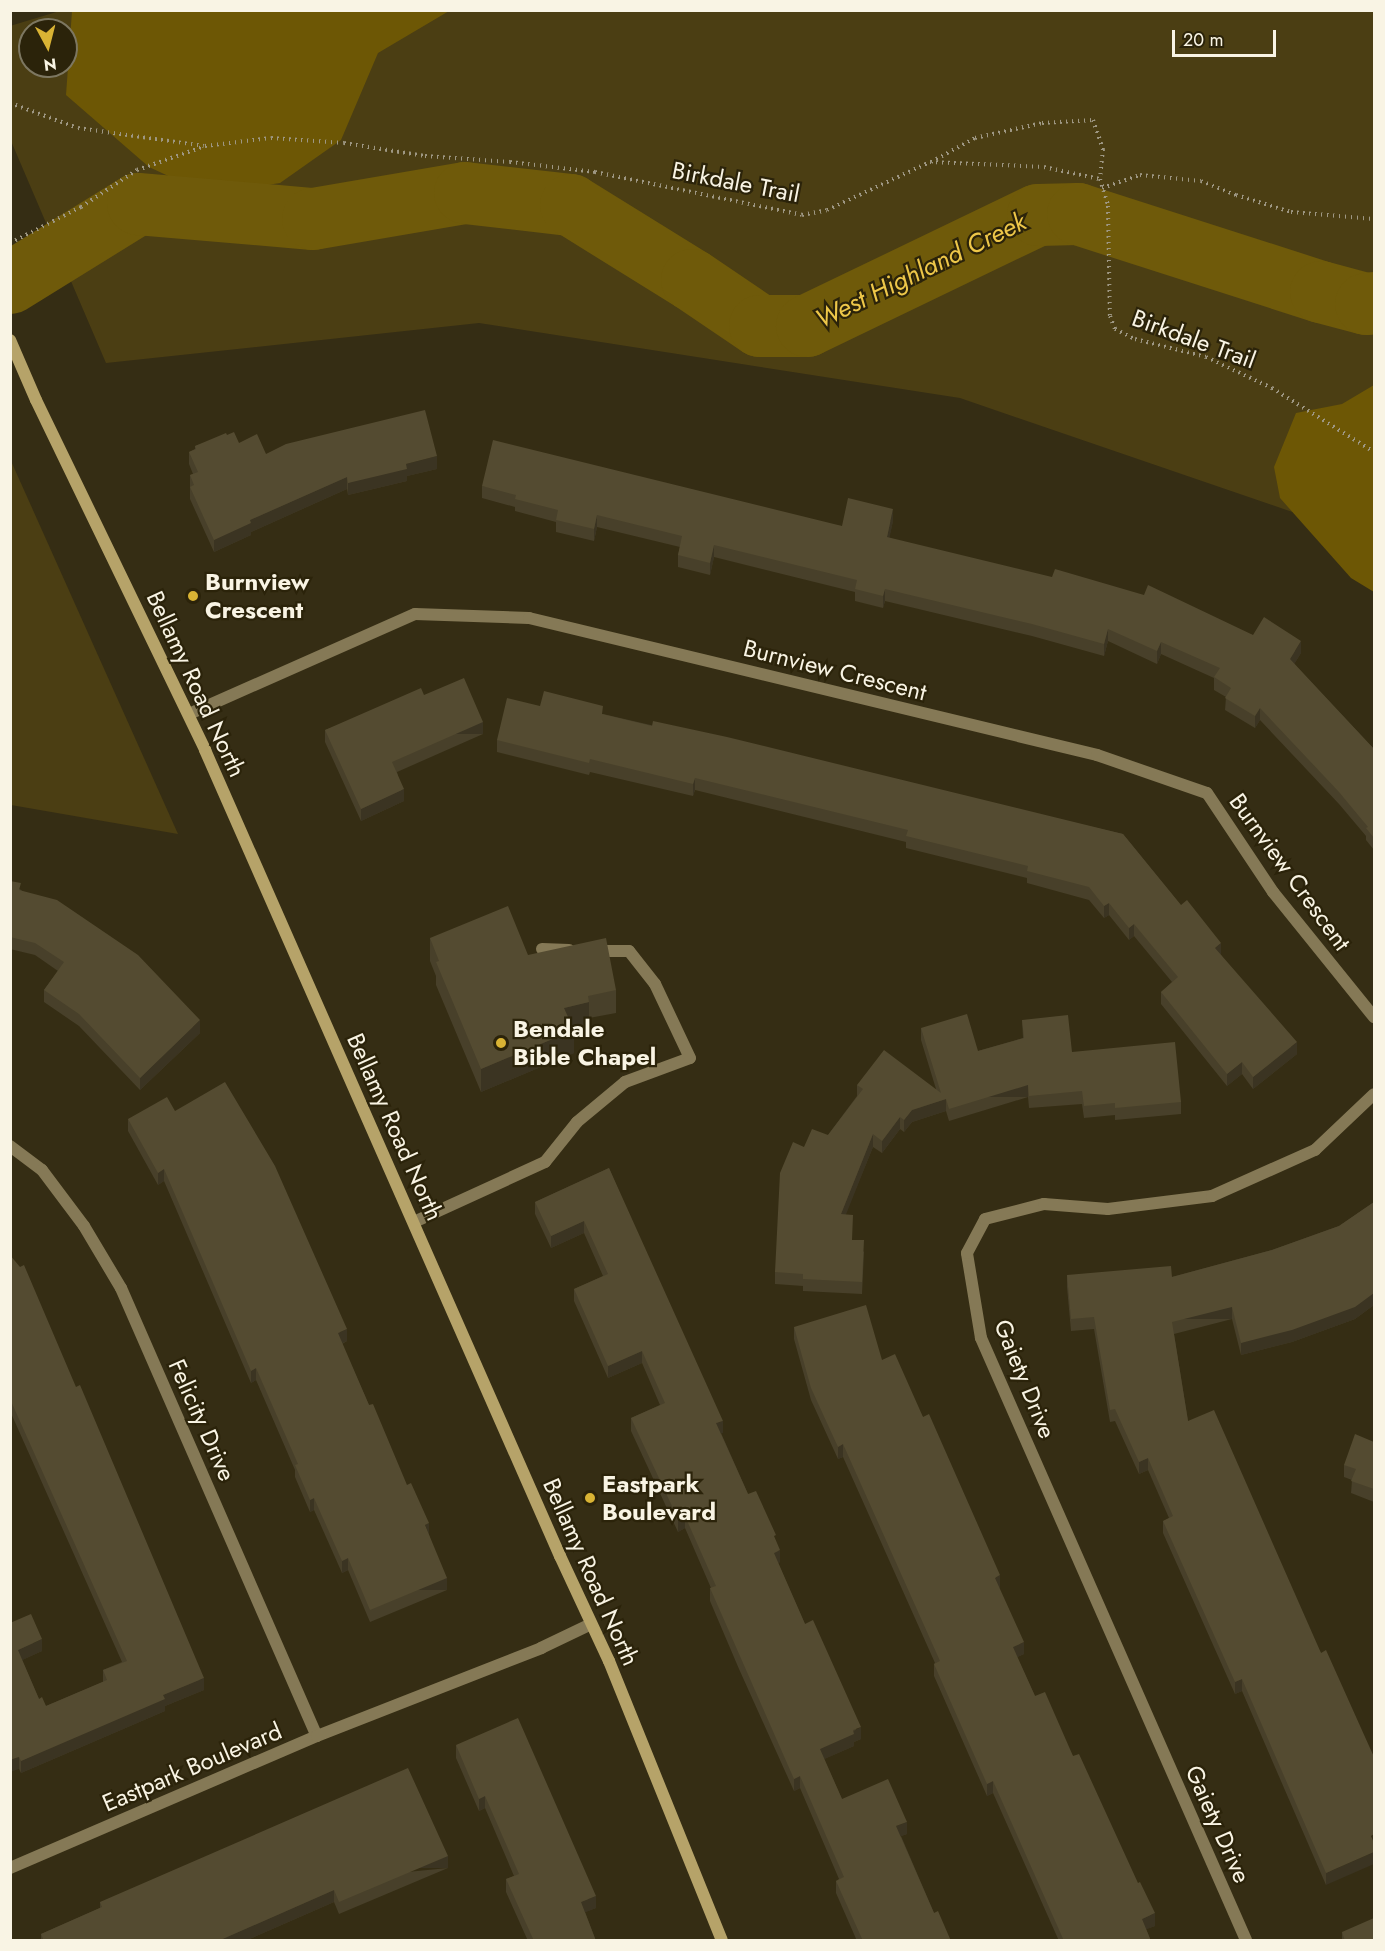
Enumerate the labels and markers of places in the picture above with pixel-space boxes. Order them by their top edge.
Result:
place label: Burnview Crescent [205,568,309,624]
marker: Burnview Crescent [186,589,200,603]
place label: Bendale Bible Chapel [513,1015,656,1071]
marker: Bendale Bible Chapel [494,1036,508,1050]
place label: Eastpark Boulevard [602,1470,716,1526]
marker: Eastpark Boulevard [583,1491,597,1505]

